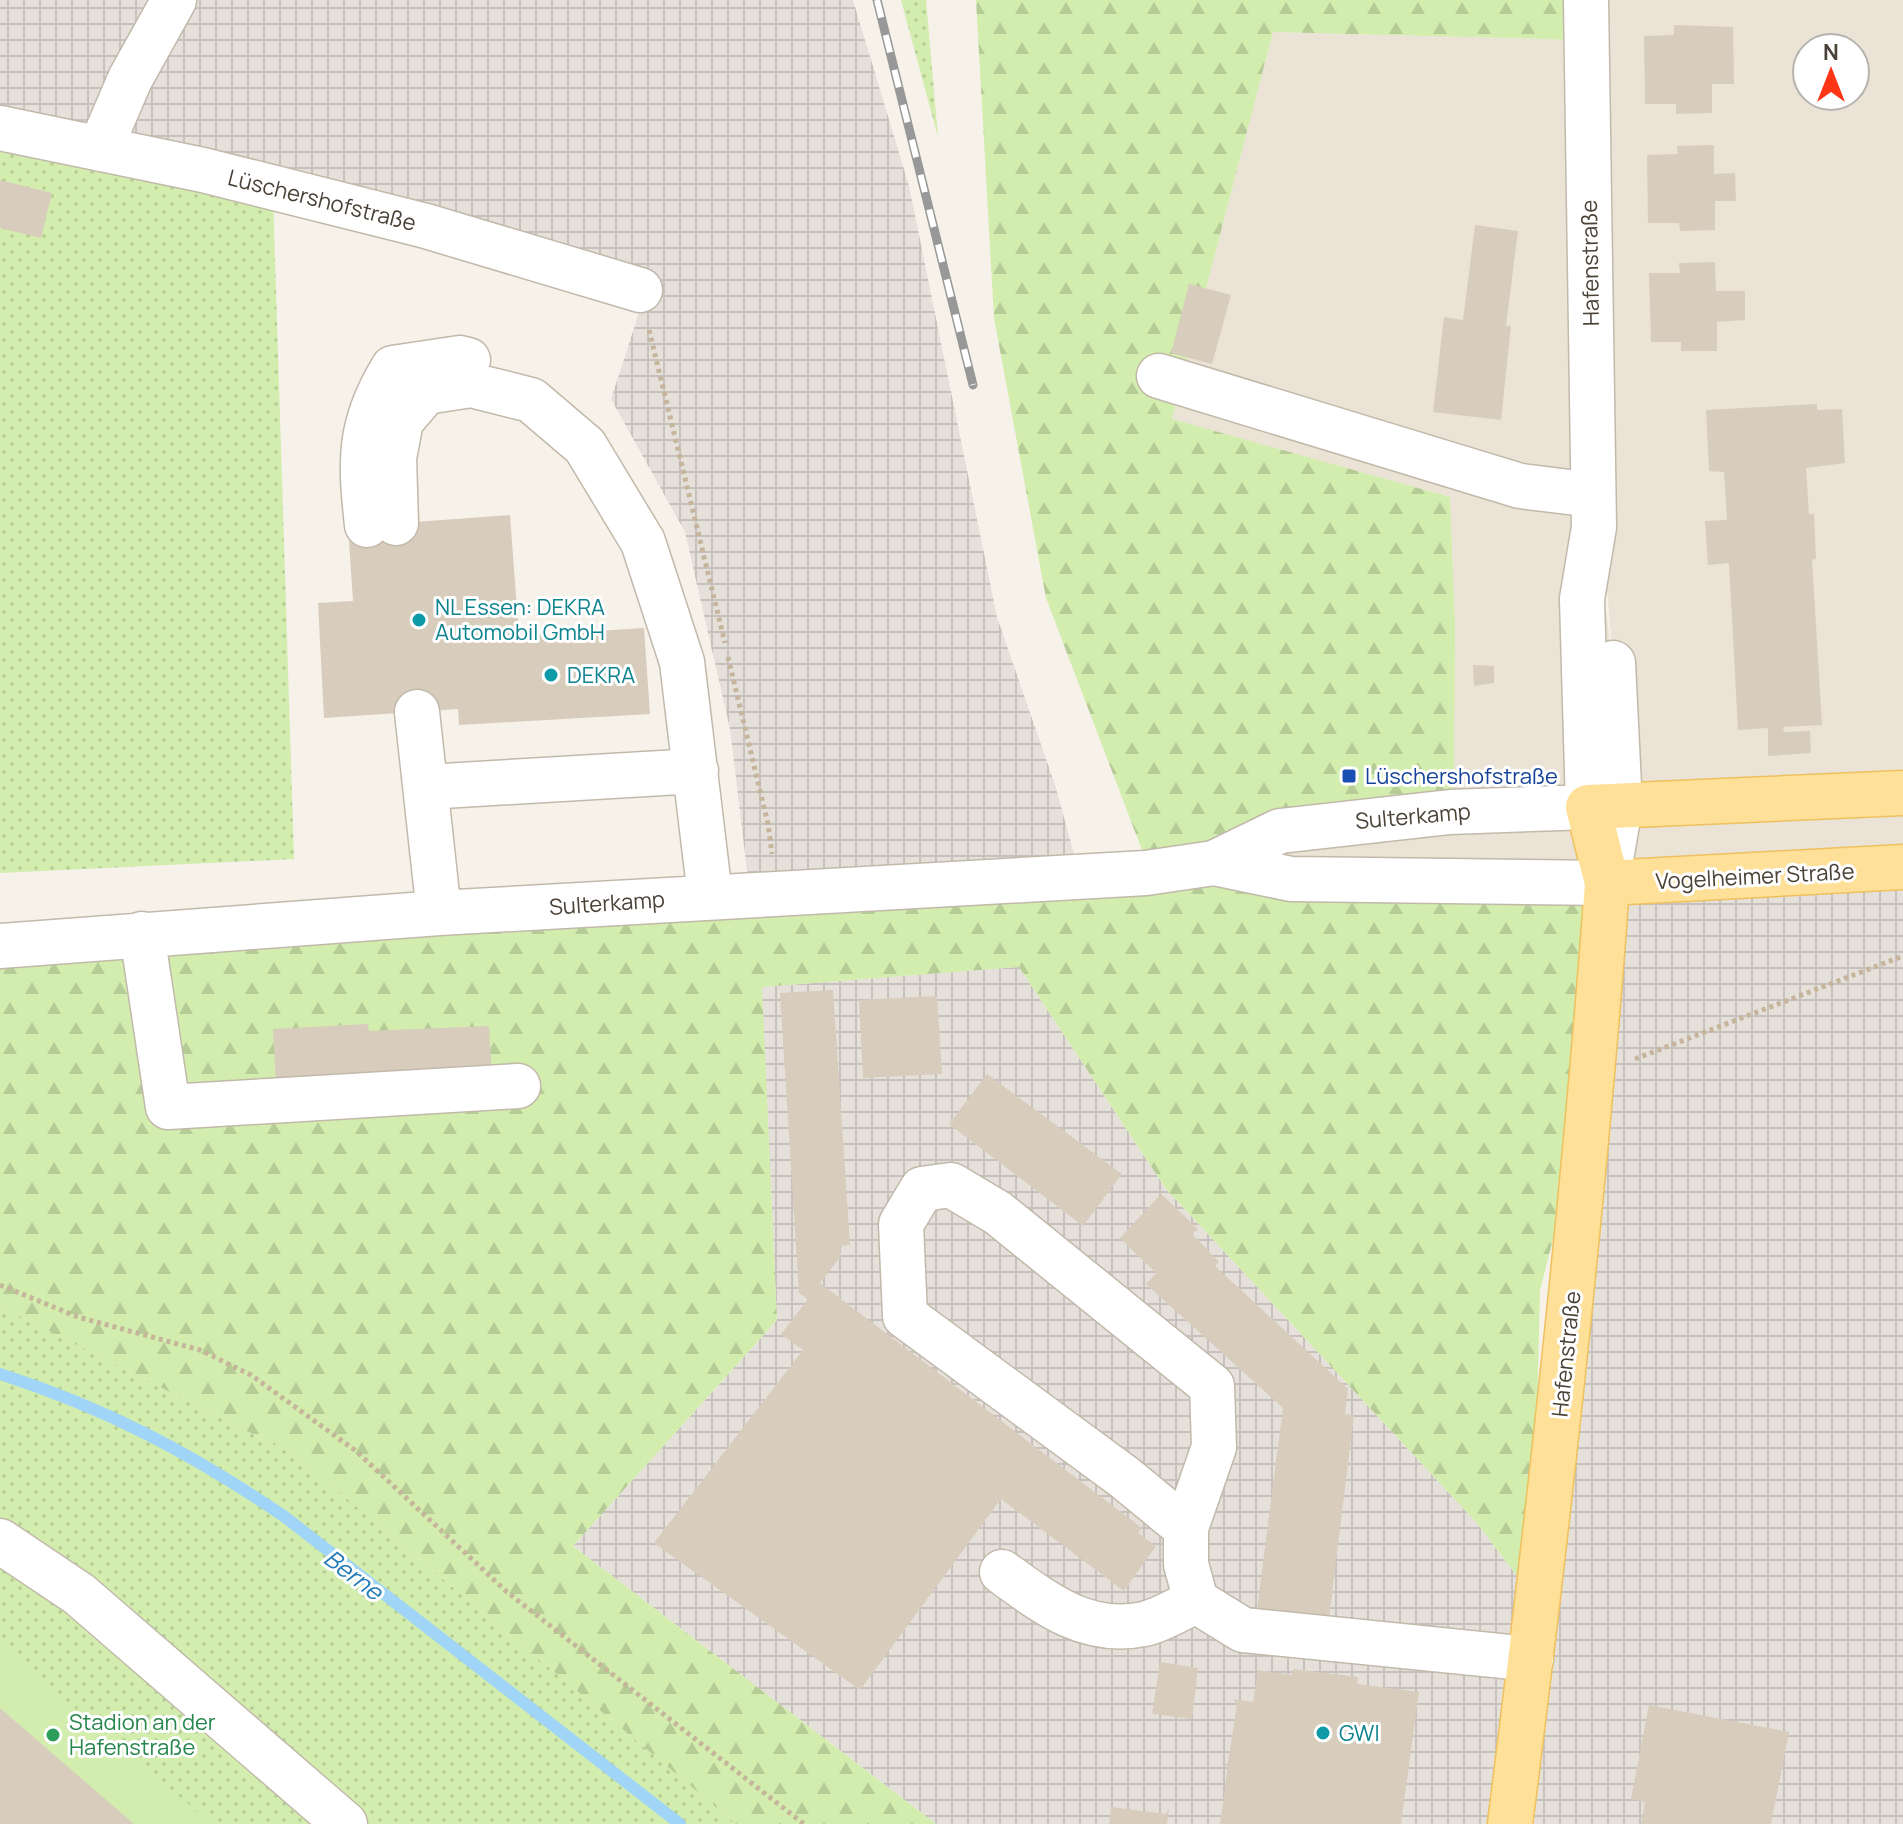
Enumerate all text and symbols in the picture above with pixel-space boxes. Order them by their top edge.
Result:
north arrow [1791,32,1871,112]
text: N [1823,37,1839,67]
street label: Lüschershofstraße [225,162,419,238]
street label: Hafenstraße [1574,199,1606,326]
place label: NL Essen: DEKRA Automobil GmbH [435,592,605,647]
marker: NL Essen: DEKRA Automobil GmbH [410,611,428,629]
place label: DEKRA [567,660,635,690]
marker: DEKRA [542,666,560,684]
place label: Lüschershofstraße [1365,761,1558,791]
marker: Lüschershofstraße [1340,767,1358,785]
street label: Sulterkamp [1354,796,1472,836]
street label: Vogelheimer Straße [1655,856,1855,896]
street label: Sulterkamp [548,884,666,922]
street label: Hafenstraße [1544,1289,1588,1418]
water label: Berne [318,1541,392,1608]
place label: Stadion an der Hafenstraße [69,1707,216,1762]
place label: GWI [1339,1718,1380,1748]
marker: GWI [1314,1724,1332,1742]
marker: Stadion an der Hafenstraße [44,1726,62,1744]

